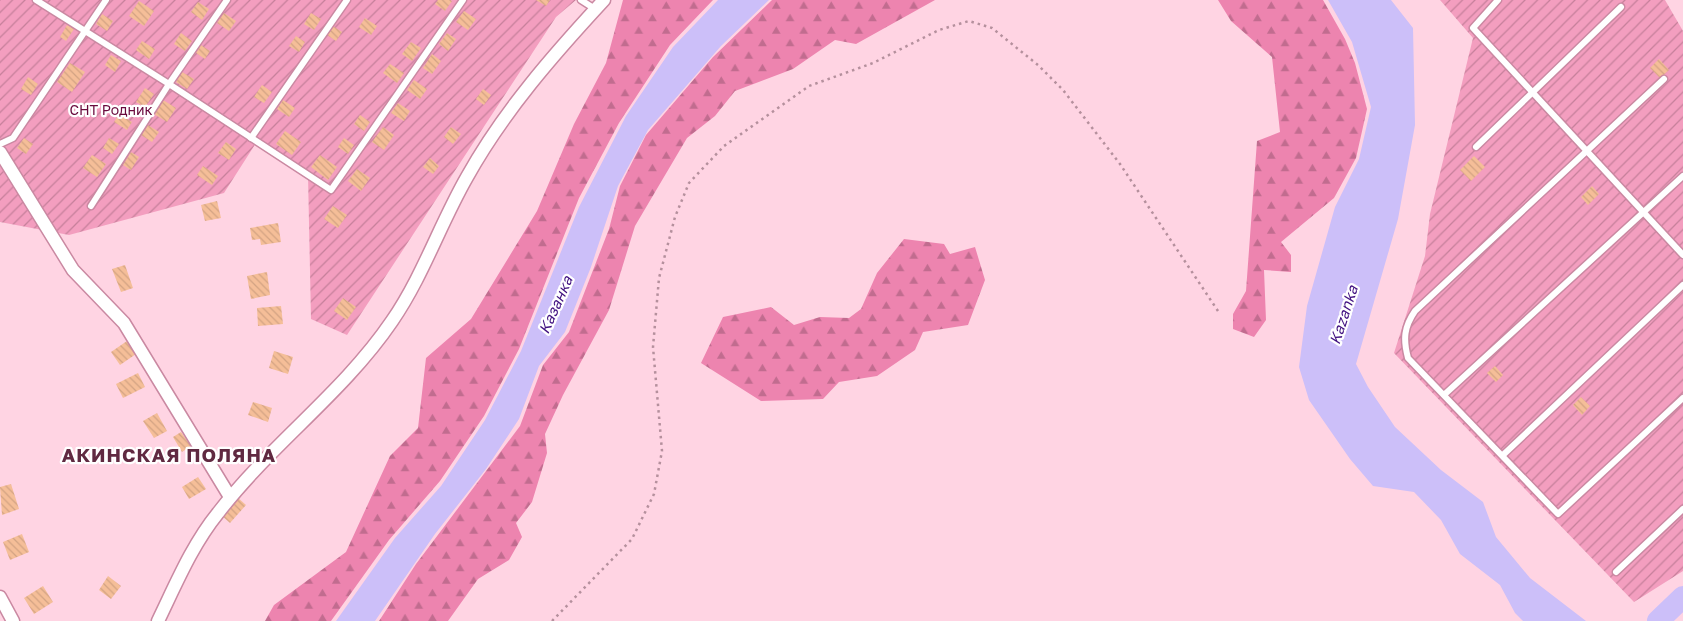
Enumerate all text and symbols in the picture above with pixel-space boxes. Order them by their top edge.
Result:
park label: СНТ Родник [69,101,153,118]
water label: Казанка [534,272,576,336]
water label: Kazanka [1325,282,1361,346]
district label: АКИНСКАЯ ПОЛЯНА [62,443,276,466]

